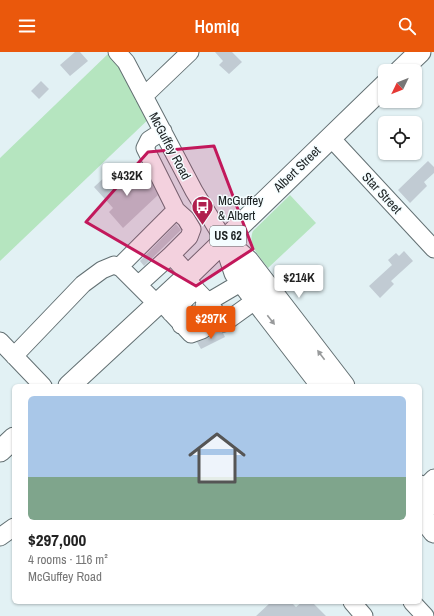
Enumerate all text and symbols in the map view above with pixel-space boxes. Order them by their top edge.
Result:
text: Homiq [194,14,240,39]
icon: menu [16,15,38,37]
icon: search [396,15,418,37]
north arrow [378,64,422,108]
map controls [378,64,422,160]
street label: McGuffey Road [145,109,195,183]
button: locate [378,116,422,160]
street label: Albert Street [269,142,324,196]
pin: $432K [99,163,155,197]
text: $432K [111,167,143,184]
street label: Star Street [358,169,406,217]
place label: McGuffey & Albert [218,192,264,224]
bus stop icon: McGuffey & Albert [189,194,215,227]
road number: US 62 [210,226,246,246]
pin: $214K [271,265,327,299]
text: $214K [283,269,315,286]
pin: $297K [183,306,239,340]
text: $297K [195,310,227,327]
one-way arrow [267,315,276,326]
one-way arrow [317,350,325,360]
icon: home [181,422,253,494]
text: $297,000 [28,528,86,551]
text: 4 rooms · 116 m² [28,551,108,568]
text: McGuffey Road [28,568,102,585]

